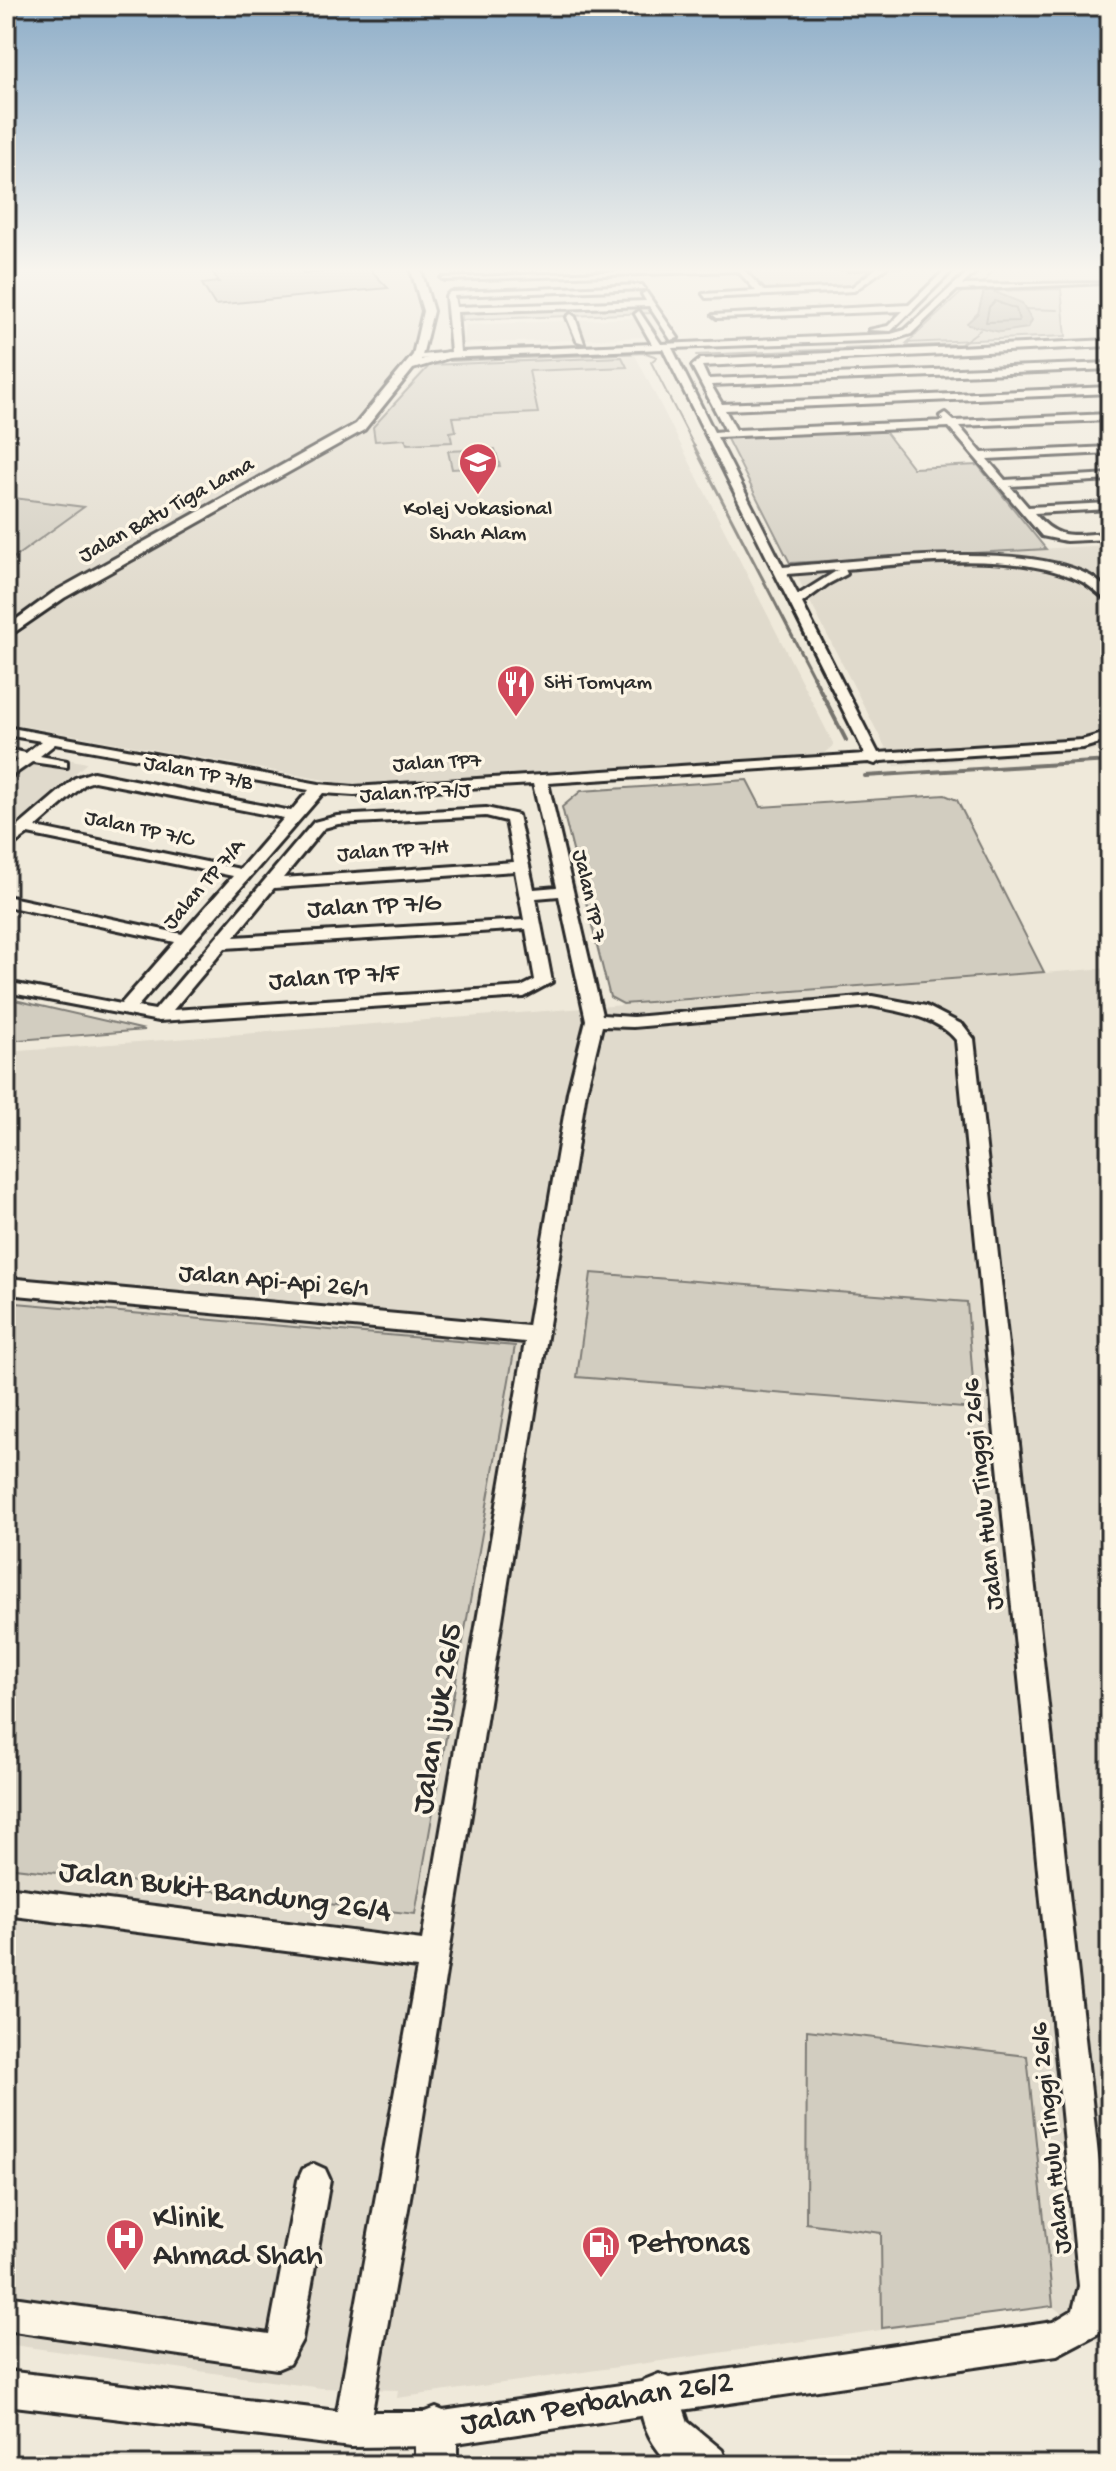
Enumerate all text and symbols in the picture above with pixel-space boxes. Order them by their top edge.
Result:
school or university icon: Kolej Vokasional Shah Alam [457,441,499,496]
street label: Jalan Batu Tiga Lama [75,452,260,570]
place label: Kolej Vokasional Shah Alam [404,497,553,548]
restaurant icon: Siti Tomyam [495,663,537,718]
place label: Siti Tomyam [544,671,652,697]
street label: Jalan TP7 [392,749,482,779]
street label: Jalan TP 7/B [141,751,255,797]
street label: Jalan TP 7/J [359,778,472,810]
street label: Jalan TP 7/C [82,806,198,855]
street label: Jalan TP 7/A [158,833,252,936]
street label: Jalan TP 7/H [336,835,450,869]
street label: Jalan TP 7 [565,847,611,945]
street label: Jalan TP 7/G [306,889,443,927]
street label: Jalan TP 7/F [268,959,402,999]
street label: Jalan Api-Api 26/1 [177,1259,371,1307]
street label: Jalan Hulu Tinggi 26/6 [957,1376,1013,1611]
street label: Jalan Ijuk 26/5 [405,1621,473,1817]
street label: Jalan Bukit Bandung 26/4 [57,1854,393,1932]
street label: Jalan Hulu Tinggi 26/6 [1025,2020,1081,2255]
place label: Klinik Ahmad Shah [153,2201,323,2276]
hospital icon: Klinik Ahmad Shah [104,2217,146,2272]
fuel station icon: Petronas [580,2224,622,2279]
place label: Petronas [628,2226,750,2264]
street label: Jalan Perbahan 26/2 [458,2365,736,2445]

